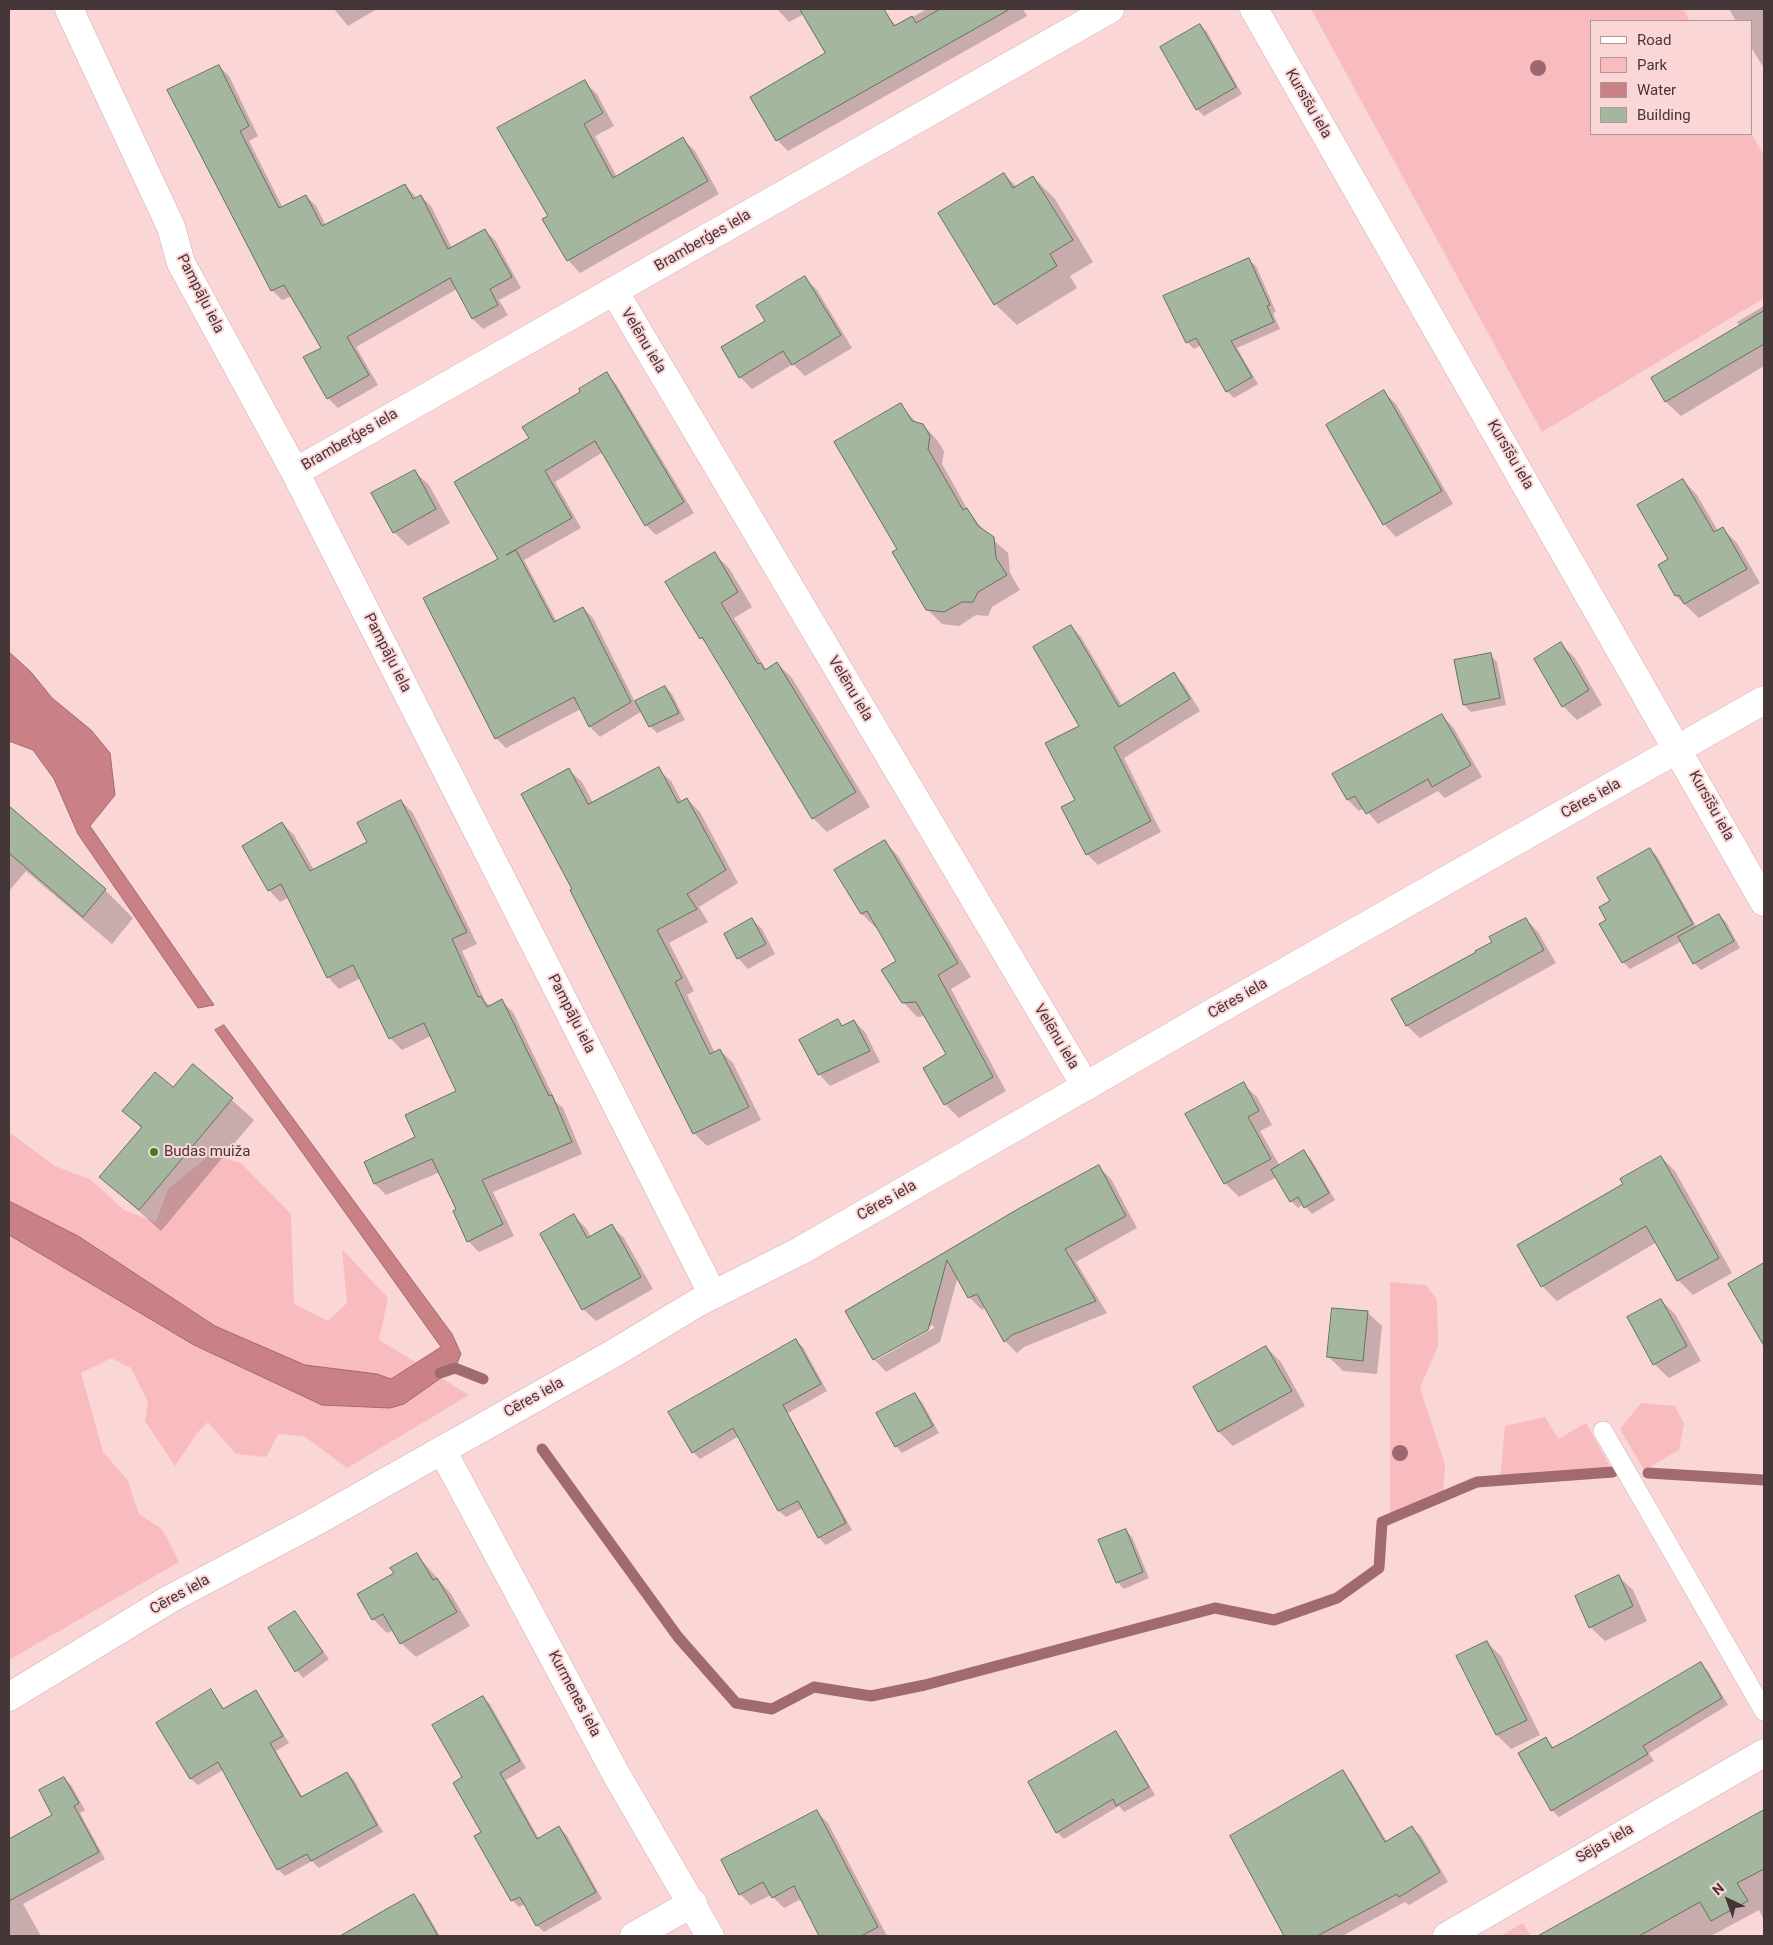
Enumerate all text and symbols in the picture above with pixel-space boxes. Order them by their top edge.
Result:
legend [1590,20,1753,135]
text: Road [1637,31,1671,49]
text: Park [1637,56,1667,74]
street label: Kursīšu iela [1281,66,1335,142]
text: Water [1637,81,1676,99]
text: Building [1637,106,1691,124]
street label: Bramberģes iela [652,206,754,276]
street label: Pampāļu iela [172,251,228,337]
street label: Velēnu iela [617,305,669,377]
street label: Bramberģes iela [299,405,401,475]
street label: Kursīšu iela [1483,417,1537,493]
street label: Pampāļu iela [359,610,415,696]
street label: Velēnu iela [824,653,876,725]
street label: Kursīšu iela [1684,768,1738,844]
street label: Cēres iela [1558,775,1624,823]
street label: Pampāļu iela [543,971,599,1057]
street label: Cēres iela [1205,975,1271,1023]
street label: Velēnu iela [1030,1001,1082,1073]
place label: Budas muiža [164,1143,250,1161]
marker: Budas muiža [148,1146,160,1158]
street label: Cēres iela [854,1177,920,1225]
street label: Cēres iela [501,1374,567,1422]
street label: Cēres iela [147,1571,213,1619]
street label: Kurmenes iela [544,1648,604,1740]
street label: Sējas iela [1573,1820,1637,1868]
north arrow [1703,1875,1753,1925]
text: N [1709,1880,1727,1898]

